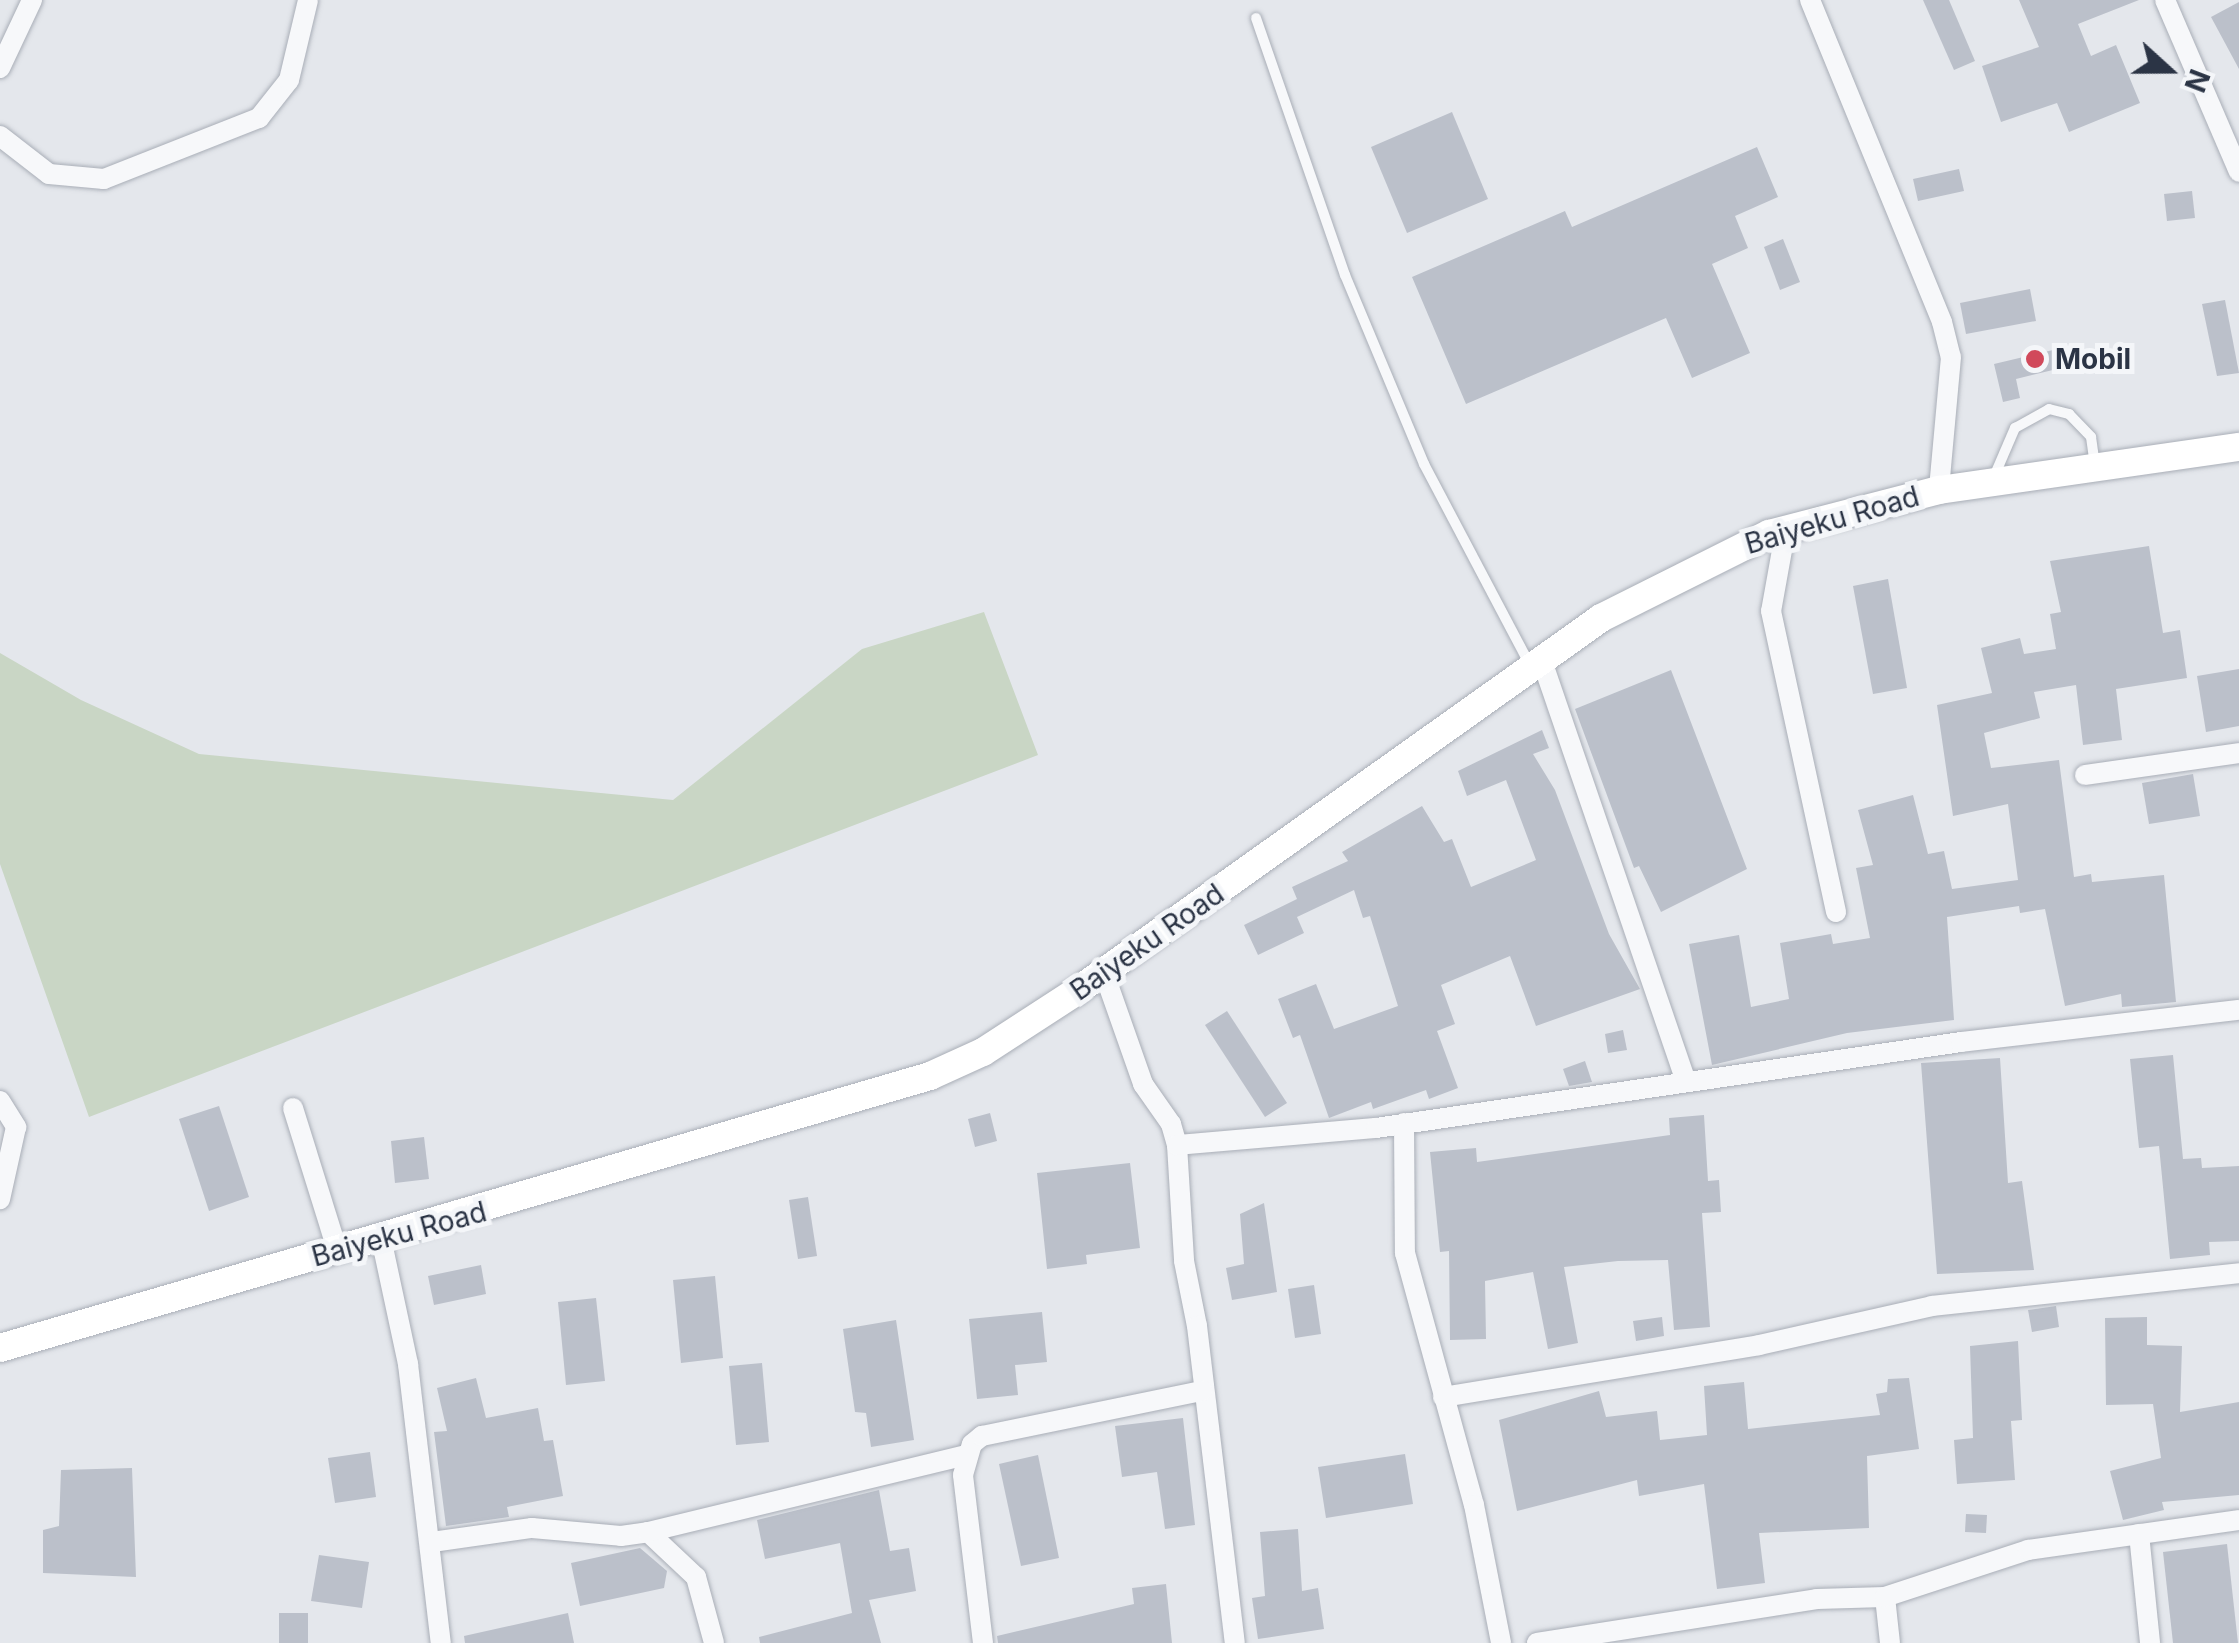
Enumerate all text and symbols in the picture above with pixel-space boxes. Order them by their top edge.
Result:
north arrow [2119,20,2219,120]
text: N [2177,65,2217,97]
place label: Mobil [2055,342,2131,376]
marker: Mobil [2024,348,2046,370]
street label: Baiyeku Road [1741,479,1923,561]
street label: Baiyeku Road [1064,877,1230,1007]
street label: Baiyeku Road [308,1195,490,1273]

